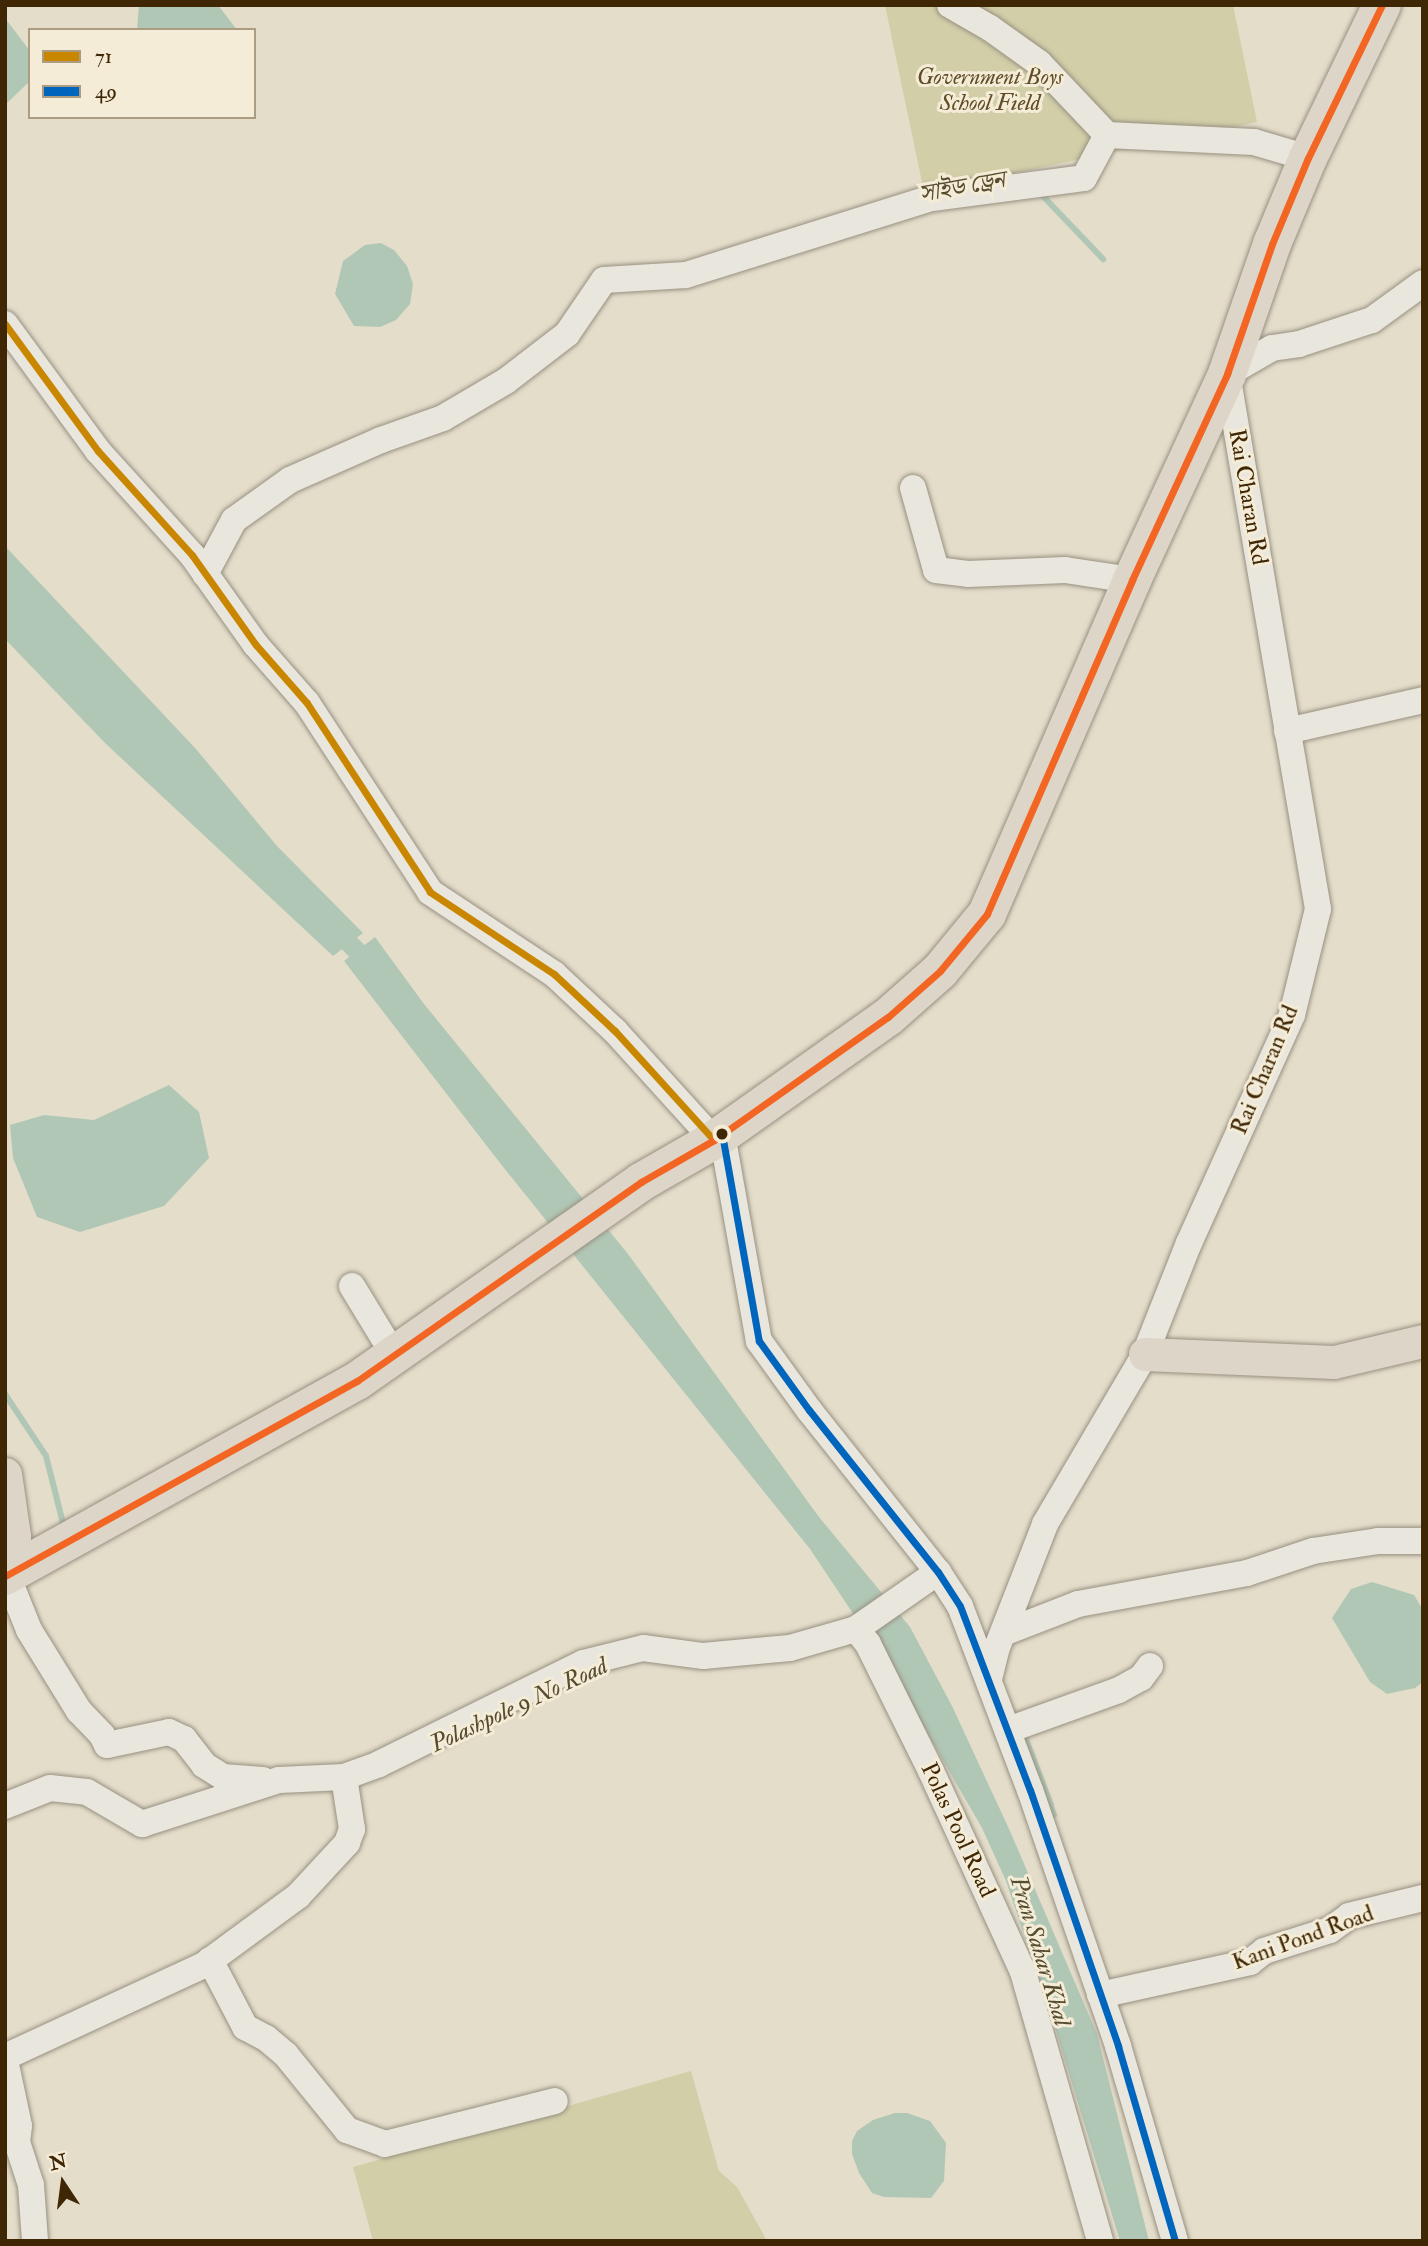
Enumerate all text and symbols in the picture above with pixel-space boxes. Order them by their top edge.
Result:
legend [28,28,256,119]
text: 71 [95,43,112,70]
park label: Government Boys School Field [917,63,1063,117]
text: 49 [95,78,117,105]
water label: সাইড ড্রেন [917,165,1007,209]
street label: Rai Charan Rd [1222,427,1274,567]
street label: Rai Charan Rd [1225,1001,1305,1139]
unlabelled marker [715,1127,729,1141]
water label: Polashpole 9 No Road [426,1651,612,1759]
street label: Polas Pool Road [915,1758,1001,1902]
water label: Pran Sahar Khal [1003,1872,1077,2030]
street label: Kani Pond Road [1229,1900,1377,1976]
north arrow [28,2148,98,2218]
text: N [47,2149,69,2176]

